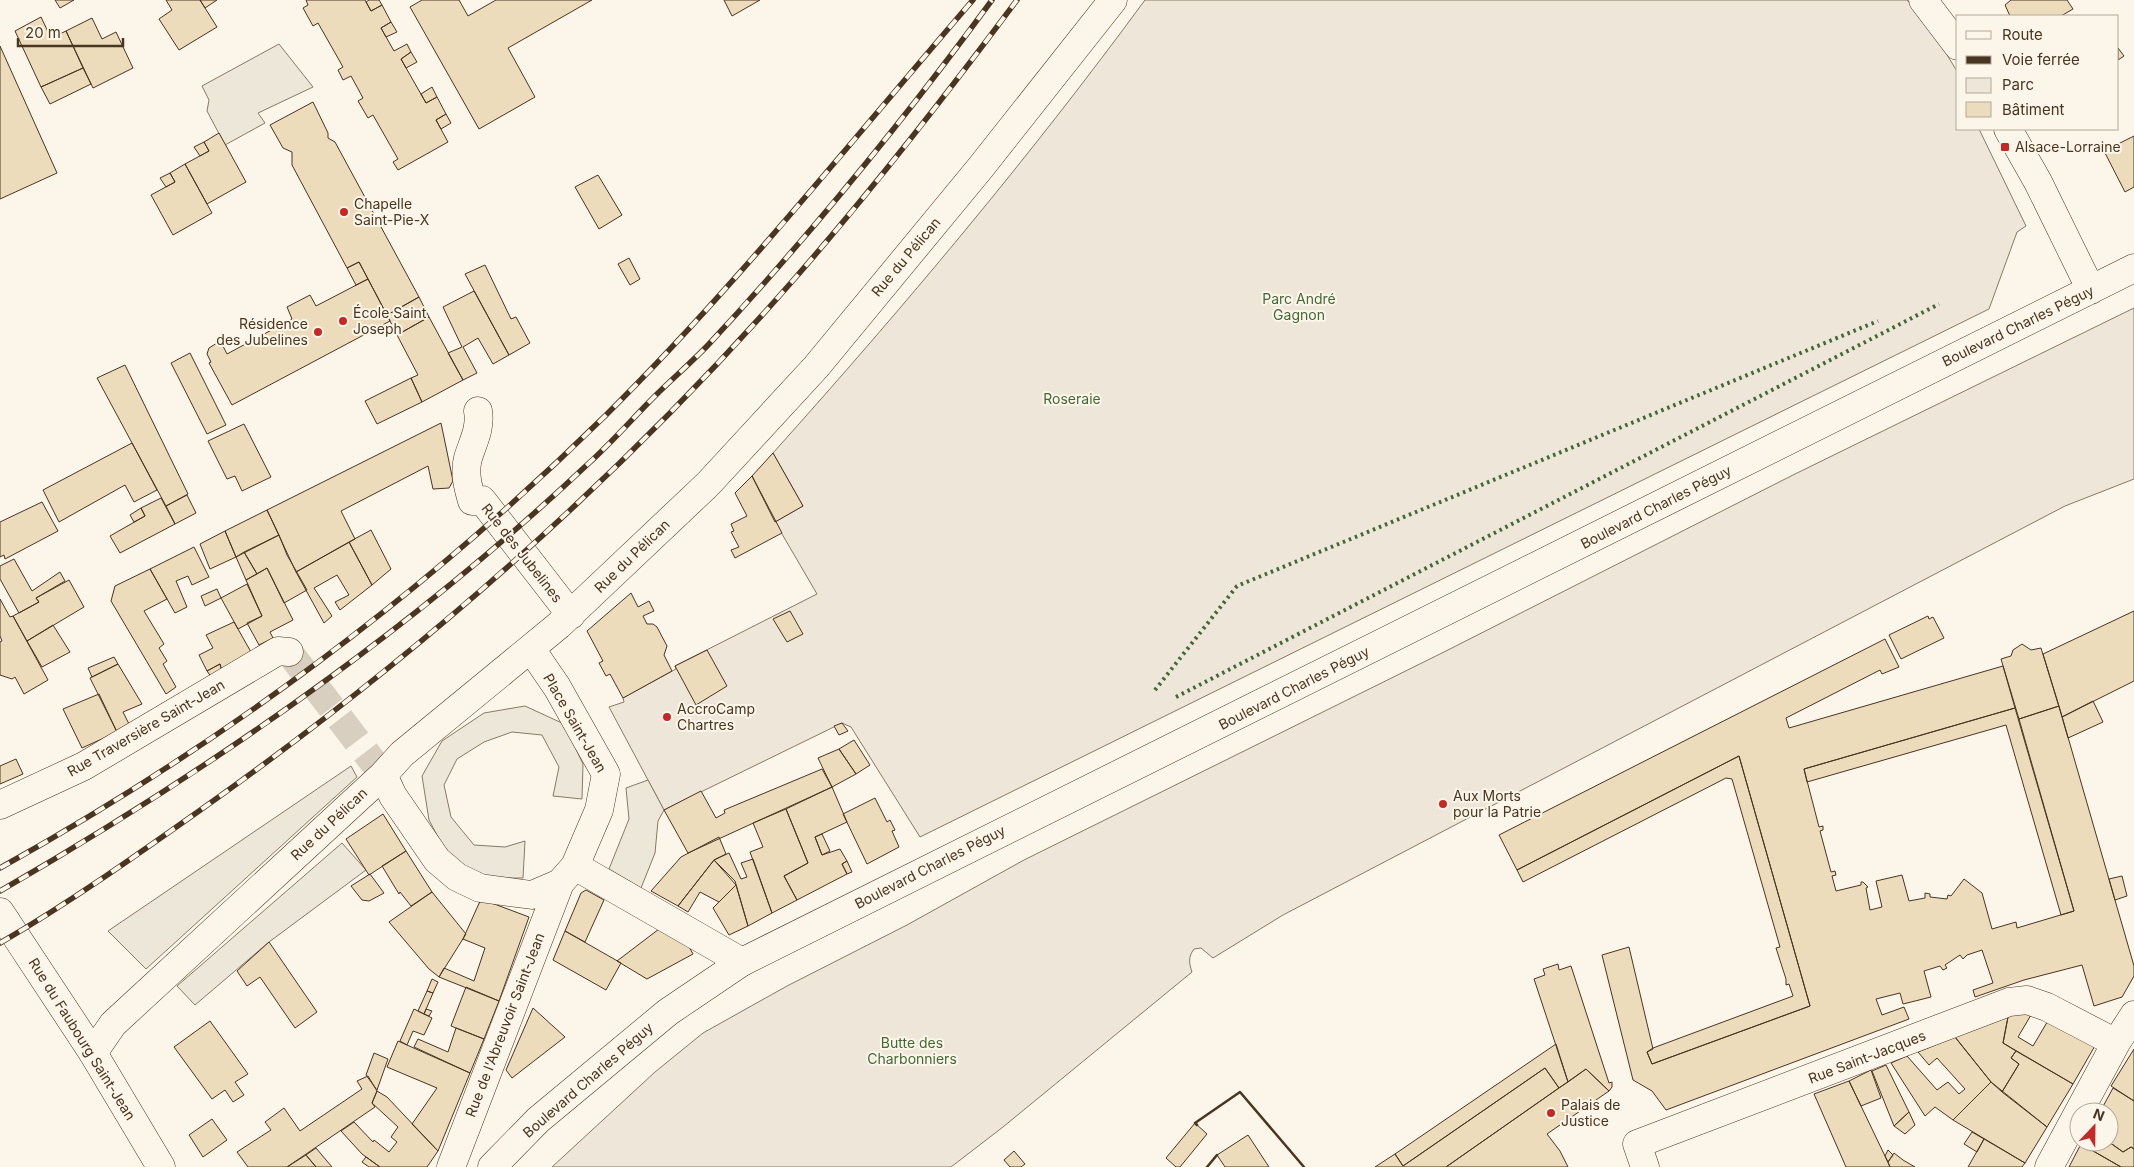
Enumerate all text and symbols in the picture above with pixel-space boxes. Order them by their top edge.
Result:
scale bar [18,15,122,47]
legend [1956,15,2119,130]
text: 20 m [25,23,61,42]
text: Route [2002,25,2043,44]
text: Voie ferrée [2002,50,2080,69]
text: Parc [2002,75,2034,94]
text: Bâtiment [2002,100,2065,119]
place label: Alsace-Lorraine [2015,138,2121,155]
marker: Alsace-Lorraine [1999,141,2011,153]
place label: Chapelle Saint-Pie-X [354,195,430,228]
marker: Chapelle Saint-Pie-X [338,206,350,218]
street label: Rue du Pélican [868,214,944,300]
street label: Boulevard Charles Péguy [1939,281,2097,370]
park label: Parc André Gagnon [1262,290,1336,323]
place label: École Saint Joseph [353,304,427,337]
place label: Résidence des Jubelines [216,315,308,348]
marker: École Saint Joseph [337,315,349,327]
marker: Résidence des Jubelines [312,326,324,338]
park label: Roseraie [1043,390,1101,407]
street label: Boulevard Charles Péguy [1578,461,1734,552]
street label: Rue des Jubelines [478,500,566,606]
street label: Rue du Pélican [590,515,673,596]
street label: Boulevard Charles Péguy [1216,642,1372,733]
street label: Place Saint-Jean [540,670,611,775]
street label: Rue Traversière Saint-Jean [64,676,227,780]
place label: AccroCamp Chartres [677,700,755,733]
marker: AccroCamp Chartres [661,711,673,723]
street label: Rue du Pélican [287,784,370,863]
place label: Aux Morts pour la Patrie [1453,787,1541,820]
marker: Aux Morts pour la Patrie [1437,798,1449,810]
street label: Boulevard Charles Péguy [852,821,1008,912]
street label: Rue de l'Abreuvoir Saint-Jean [461,930,548,1119]
street label: Rue du Faubourg Saint-Jean [25,954,139,1123]
street label: Boulevard Charles Péguy [519,1018,656,1141]
street label: Rue Saint-Jacques [1806,1026,1928,1087]
park label: Butte des Charbonniers [867,1034,957,1067]
place label: Palais de Justice [1561,1096,1621,1129]
north arrow [2069,1102,2119,1152]
text: N [2091,1105,2107,1124]
marker: Palais de Justice [1545,1107,1557,1119]

